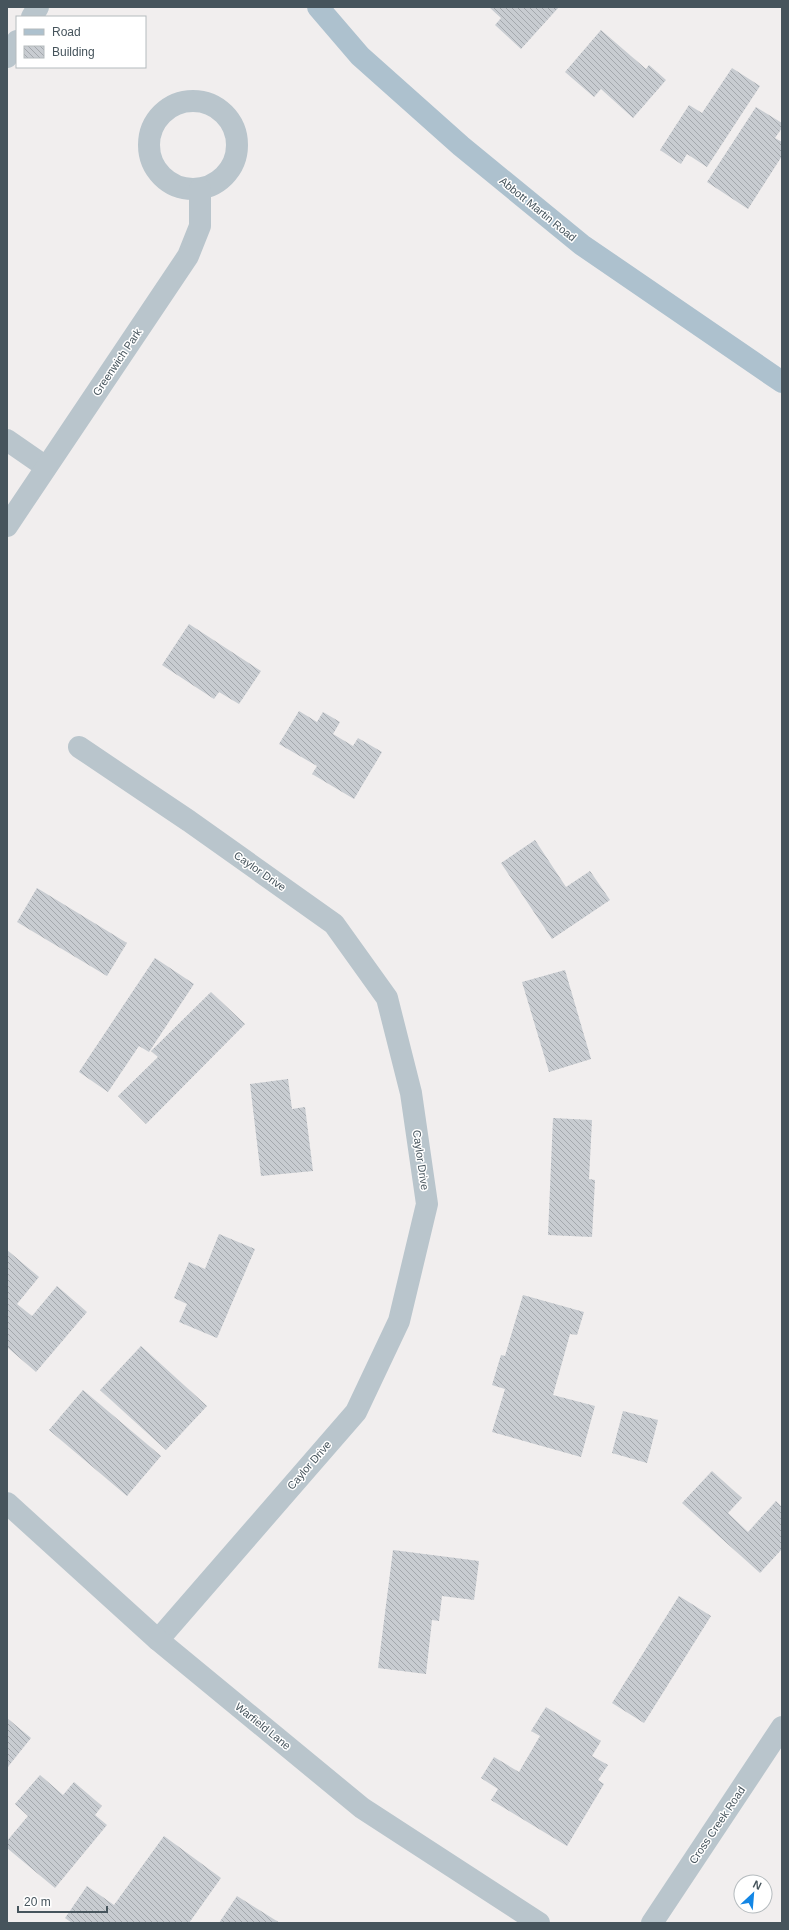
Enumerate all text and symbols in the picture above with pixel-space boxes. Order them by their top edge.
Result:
legend [16,16,146,68]
text: Road [52,25,81,39]
text: Building [52,45,95,59]
street label: Abbott Martin Road [497,175,579,243]
street label: Greenwich Park [90,326,144,398]
street label: Caylor Drive [232,849,288,893]
street label: Caylor Drive [411,1129,431,1191]
street label: Caylor Drive [285,1438,333,1492]
street label: Warfield Lane [233,1700,293,1752]
street label: Cross Creek Road [687,1784,747,1866]
north arrow [733,1874,773,1914]
text: N [751,1878,764,1892]
scale bar [18,1888,107,1914]
text: 20 m [24,1895,51,1909]

